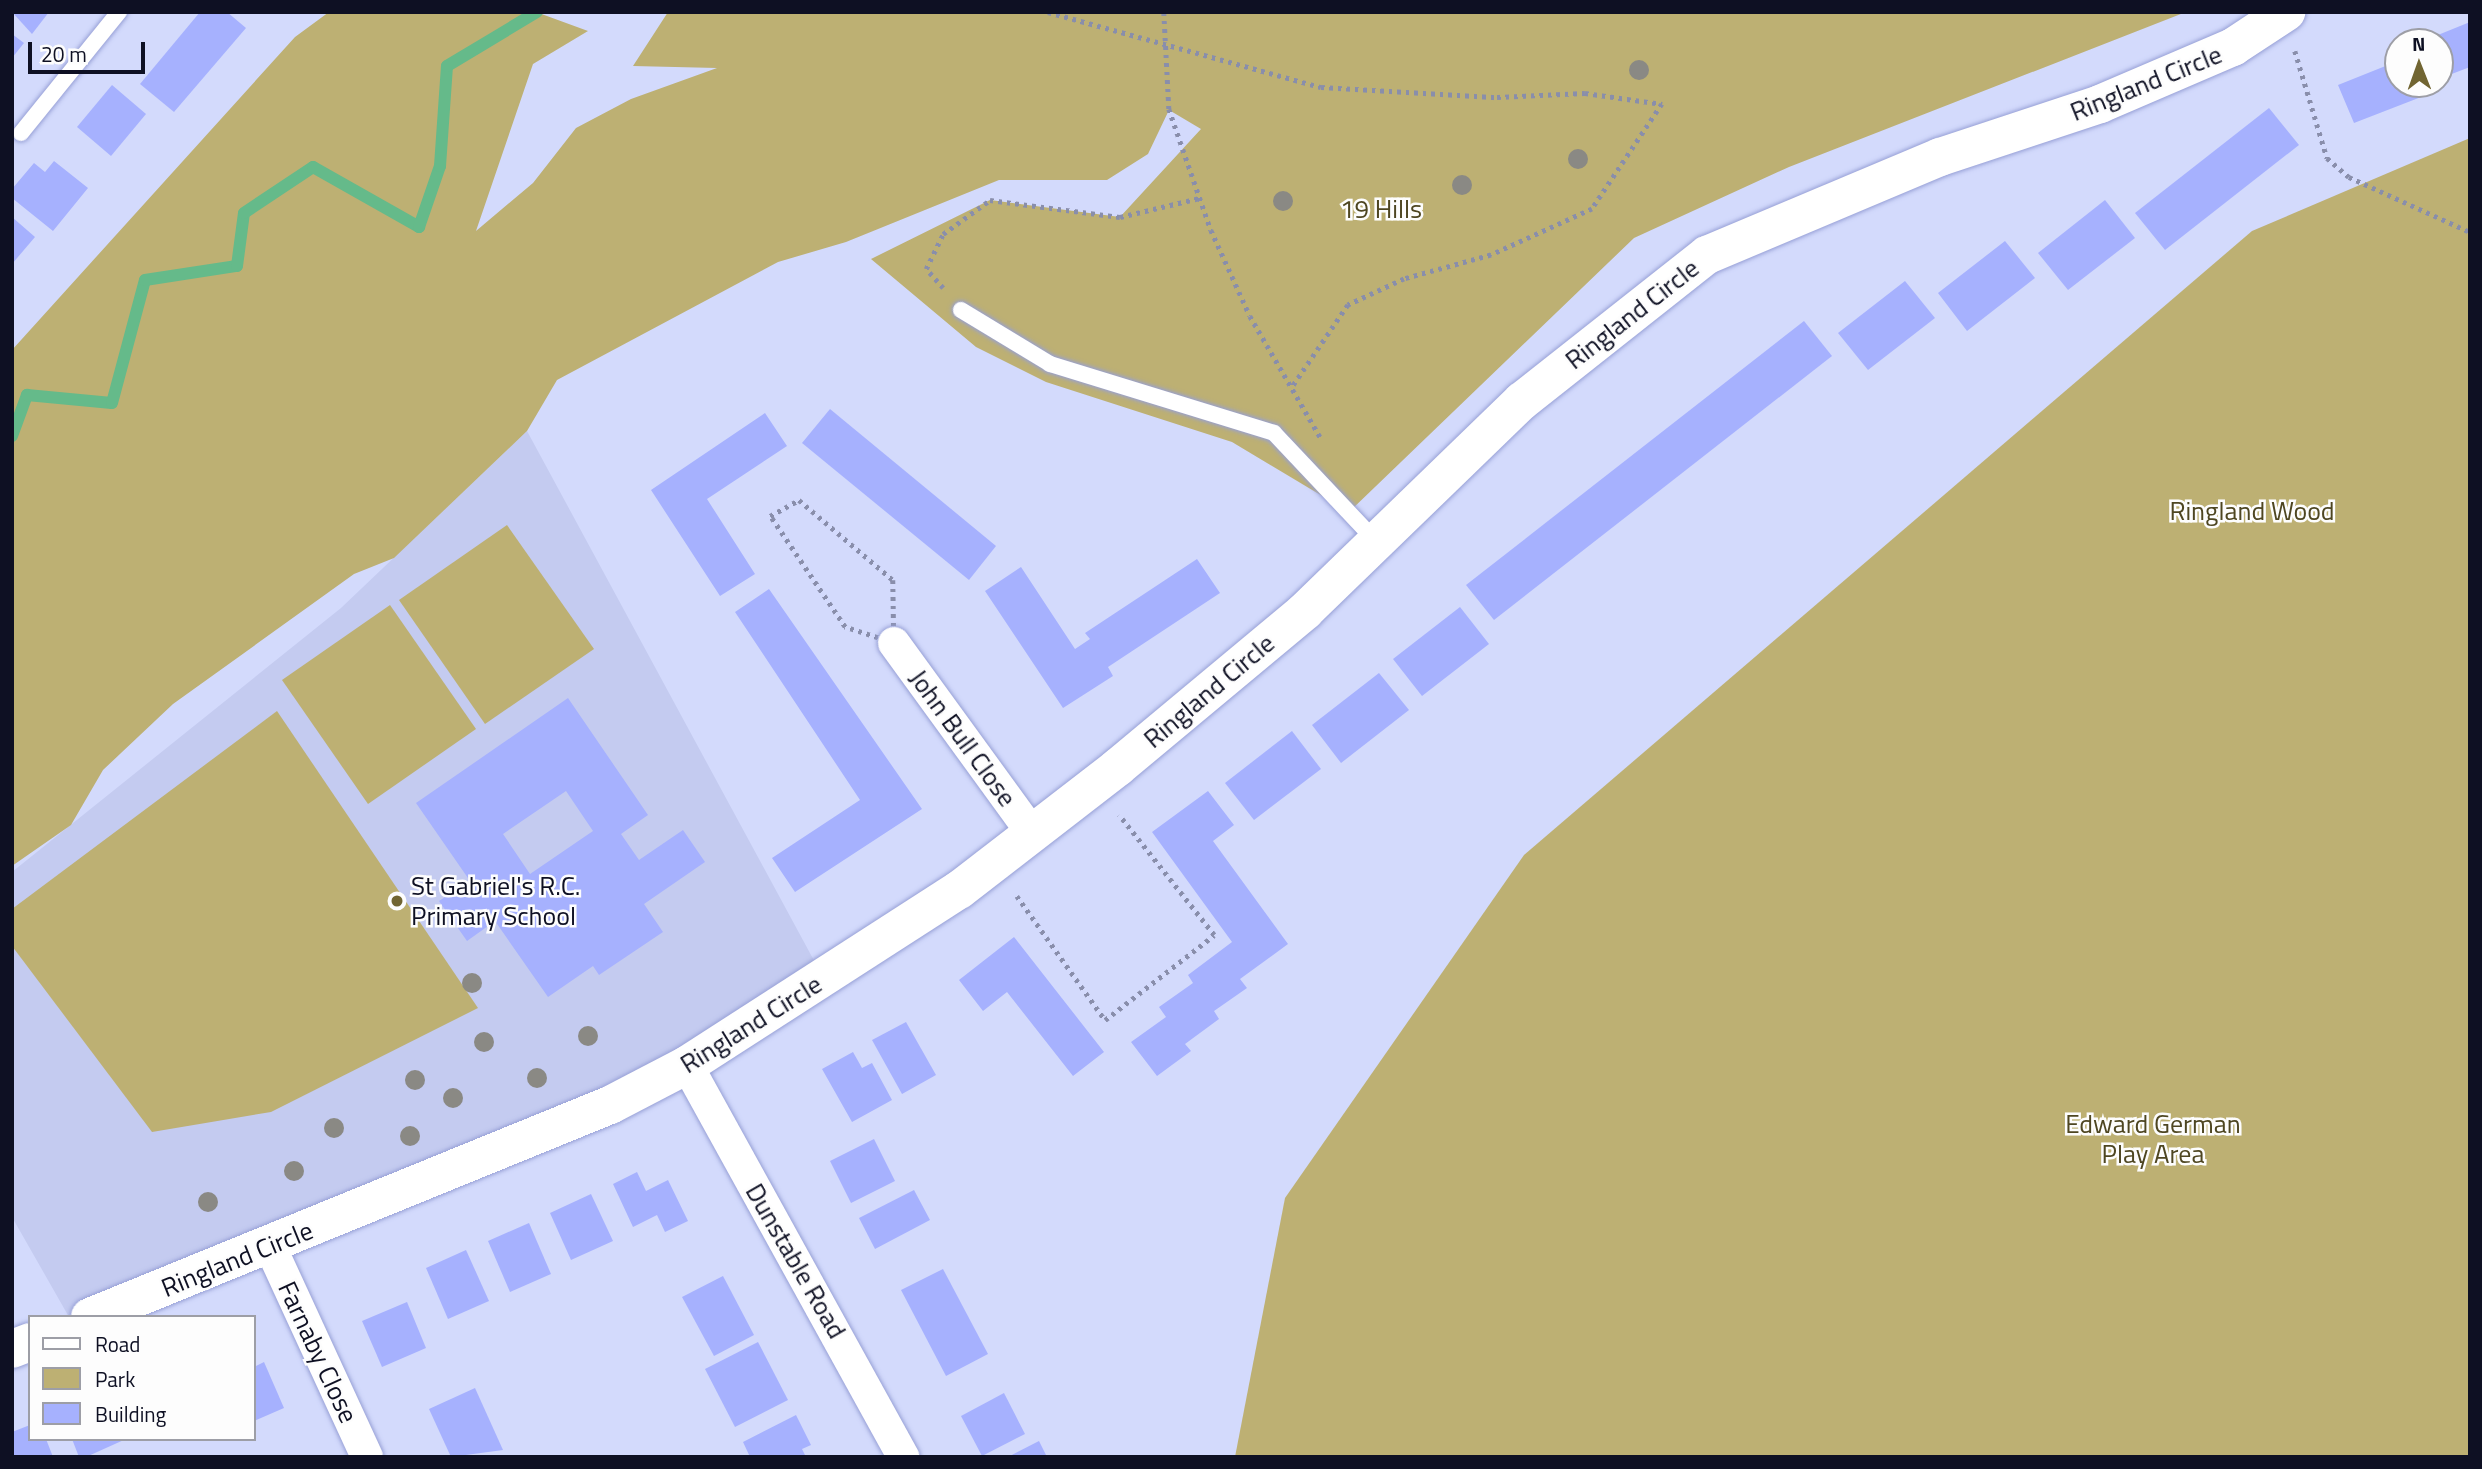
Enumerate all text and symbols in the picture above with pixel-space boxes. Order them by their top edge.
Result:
scale bar [32,28,149,72]
north arrow [2384,28,2454,98]
text: N [2412,29,2425,58]
text: 20 m [41,38,87,70]
street label: Ringland Circle [2066,38,2226,128]
park label: 19 Hills [1340,193,1422,225]
street label: Ringland Circle [1559,252,1705,376]
park label: Ringland Wood [2169,495,2335,527]
street label: Ringland Circle [1137,627,1281,755]
street label: John Bull Close [903,664,1023,812]
place label: St Gabriel's R.C. Primary School [411,870,580,931]
marker: St Gabriel's R.C. Primary School [389,893,405,909]
street label: Ringland Circle [675,968,827,1080]
park label: Edward German Play Area [2065,1108,2241,1170]
street label: Dunstable Road [739,1178,853,1344]
street label: Ringland Circle [157,1214,317,1304]
street label: Farnaby Close [272,1276,364,1428]
legend [28,1315,256,1441]
text: Road [95,1328,140,1360]
text: Park [95,1363,135,1395]
text: Building [95,1398,166,1430]

